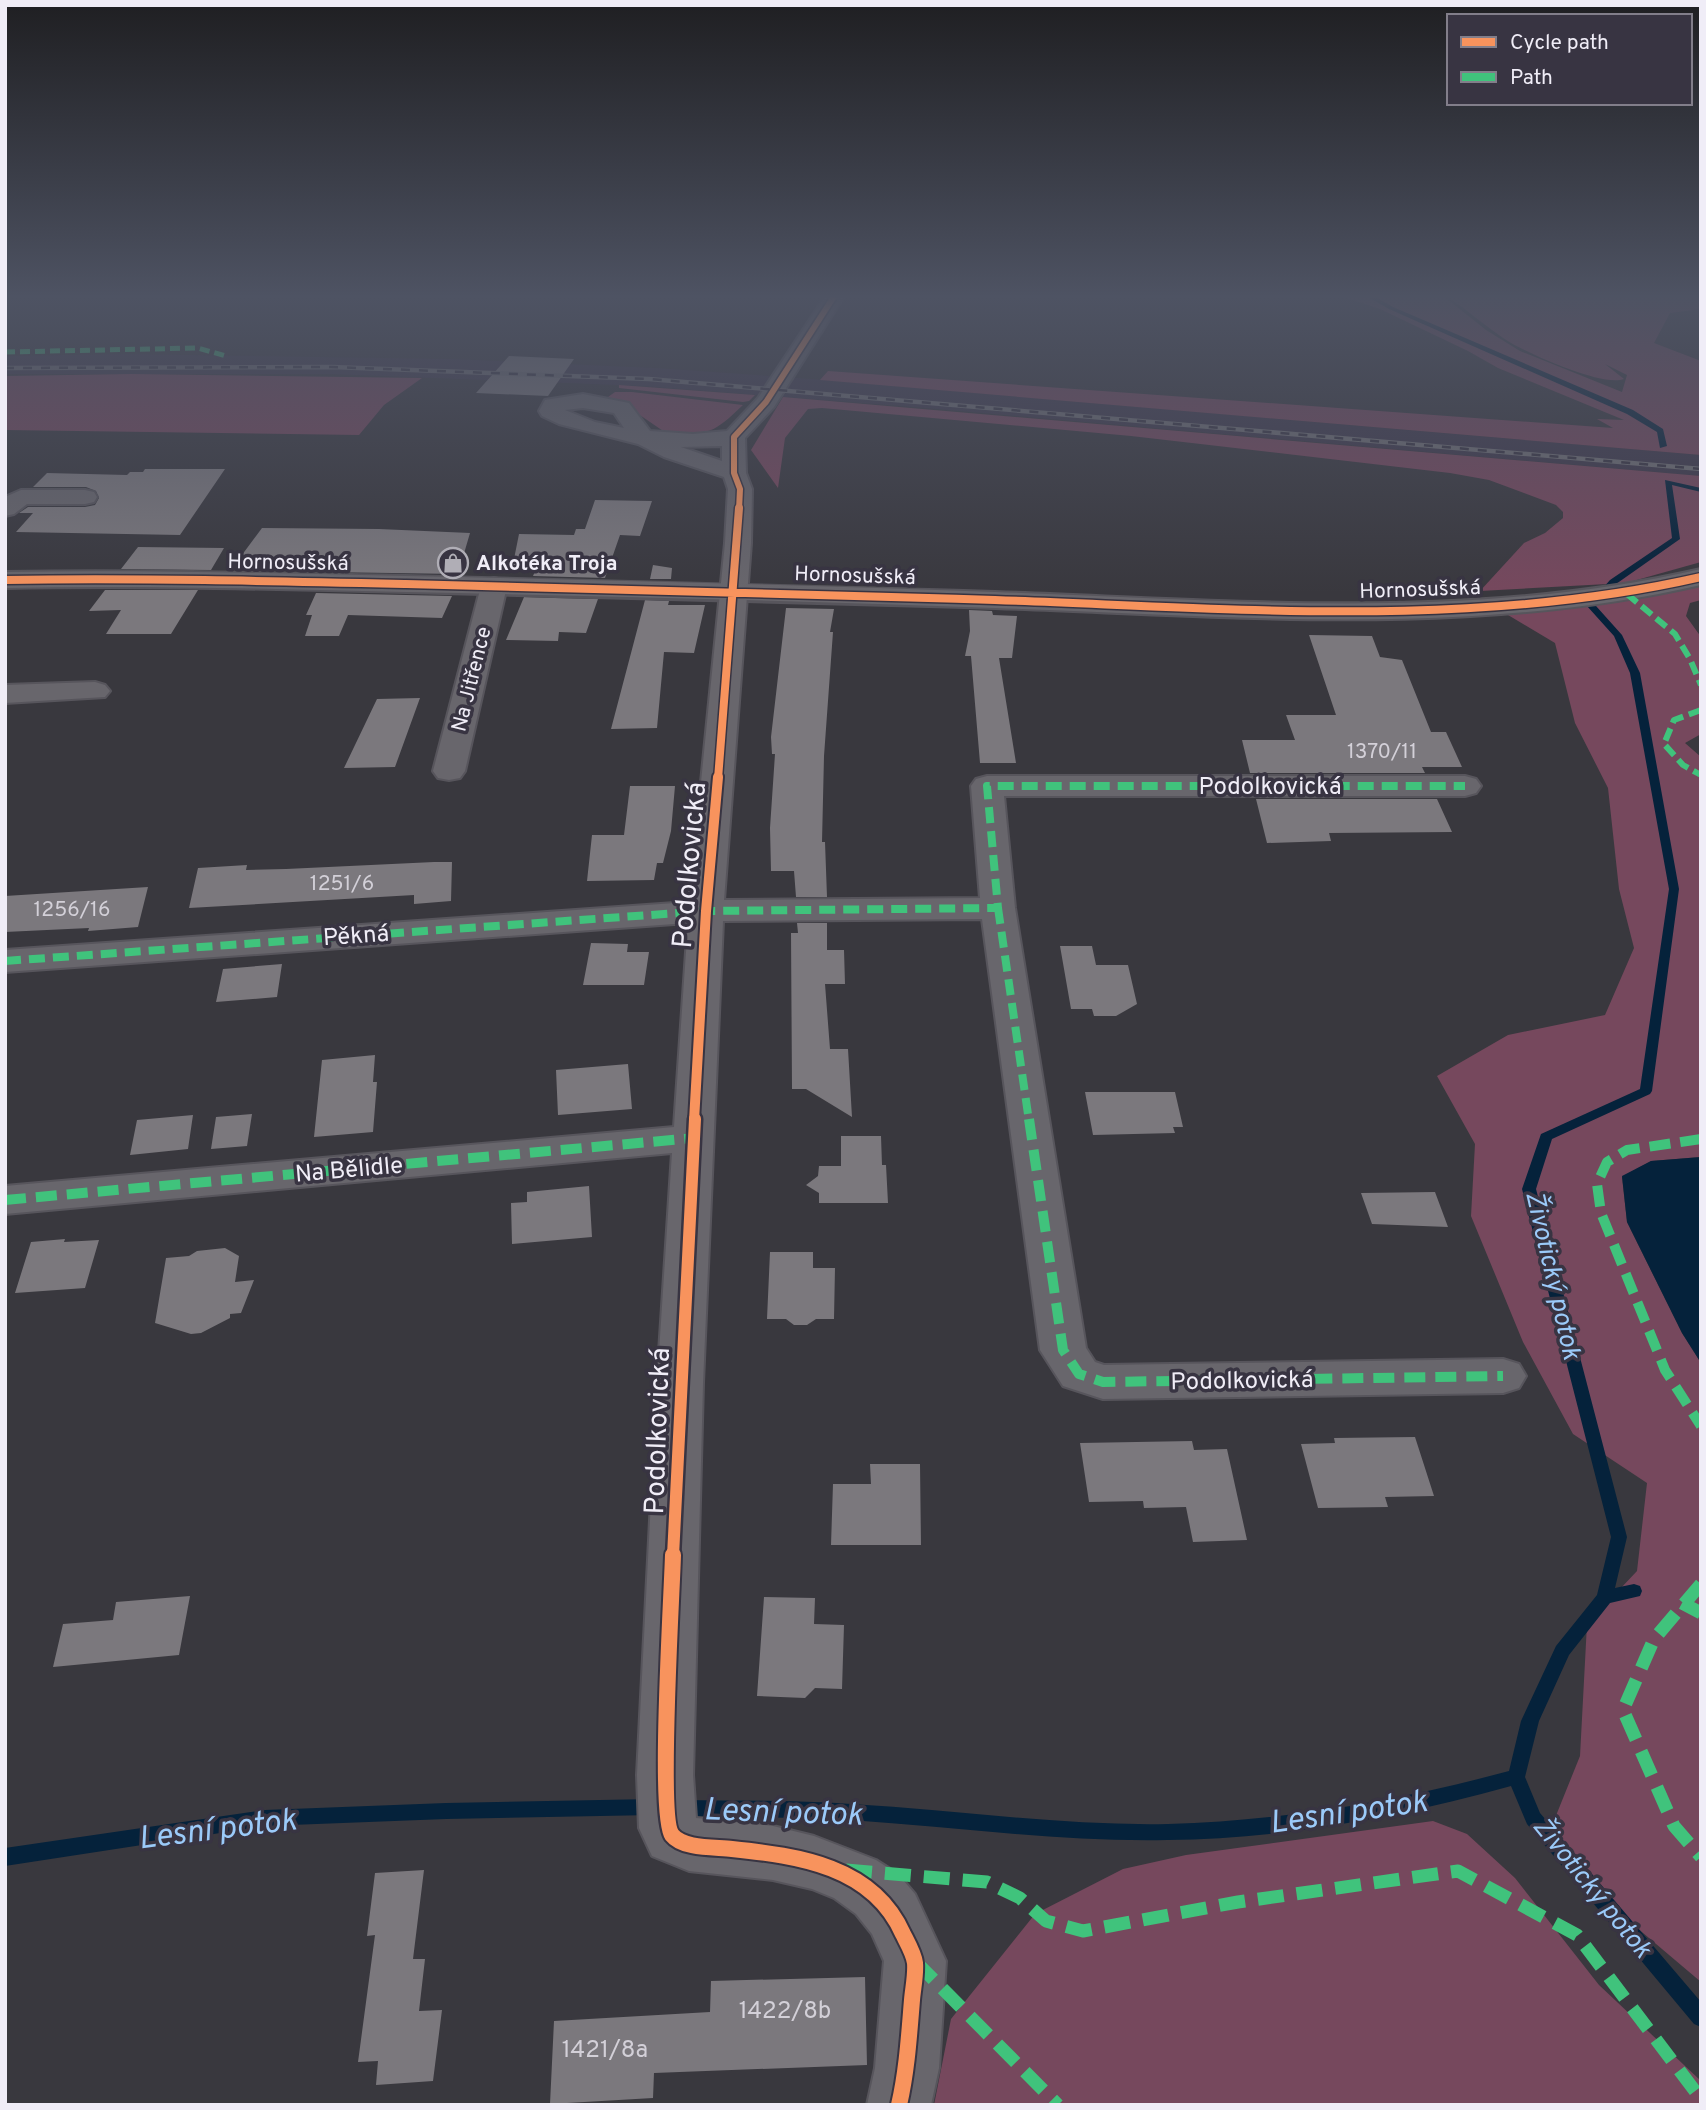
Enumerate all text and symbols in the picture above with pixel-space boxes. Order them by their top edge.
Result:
legend [1447,14,1692,105]
text: Cycle path [1510,30,1609,57]
text: Path [1510,65,1553,92]
shop icon: Alkotéka Troja [436,546,470,580]
street label: Hornosušská [227,549,349,578]
place label: Alkotéka Troja [476,551,617,578]
street label: Hornosušská [794,561,916,592]
street label: Hornosušská [1359,575,1481,606]
street label: Na Jitřence [446,624,499,735]
house number: 1370/11 [1347,739,1417,766]
street label: Podolkovická [1198,773,1342,803]
street label: Podolkovická [666,780,716,950]
house number: 1251/6 [310,871,374,898]
house number: 1256/16 [34,897,110,924]
street label: Pěkná [322,920,390,954]
street label: Na Bělidle [294,1151,404,1191]
water label: Životický potok [1516,1188,1589,1364]
street label: Podolkovická [638,1347,680,1515]
street label: Podolkovická [1170,1366,1314,1398]
water label: Lesní potok [1267,1783,1431,1845]
water label: Lesní potok [703,1791,864,1837]
water label: Lesní potok [136,1801,300,1861]
water label: Životický potok [1524,1810,1660,1966]
house number: 1422/8b [739,1997,831,2027]
house number: 1421/8a [562,2036,648,2066]

